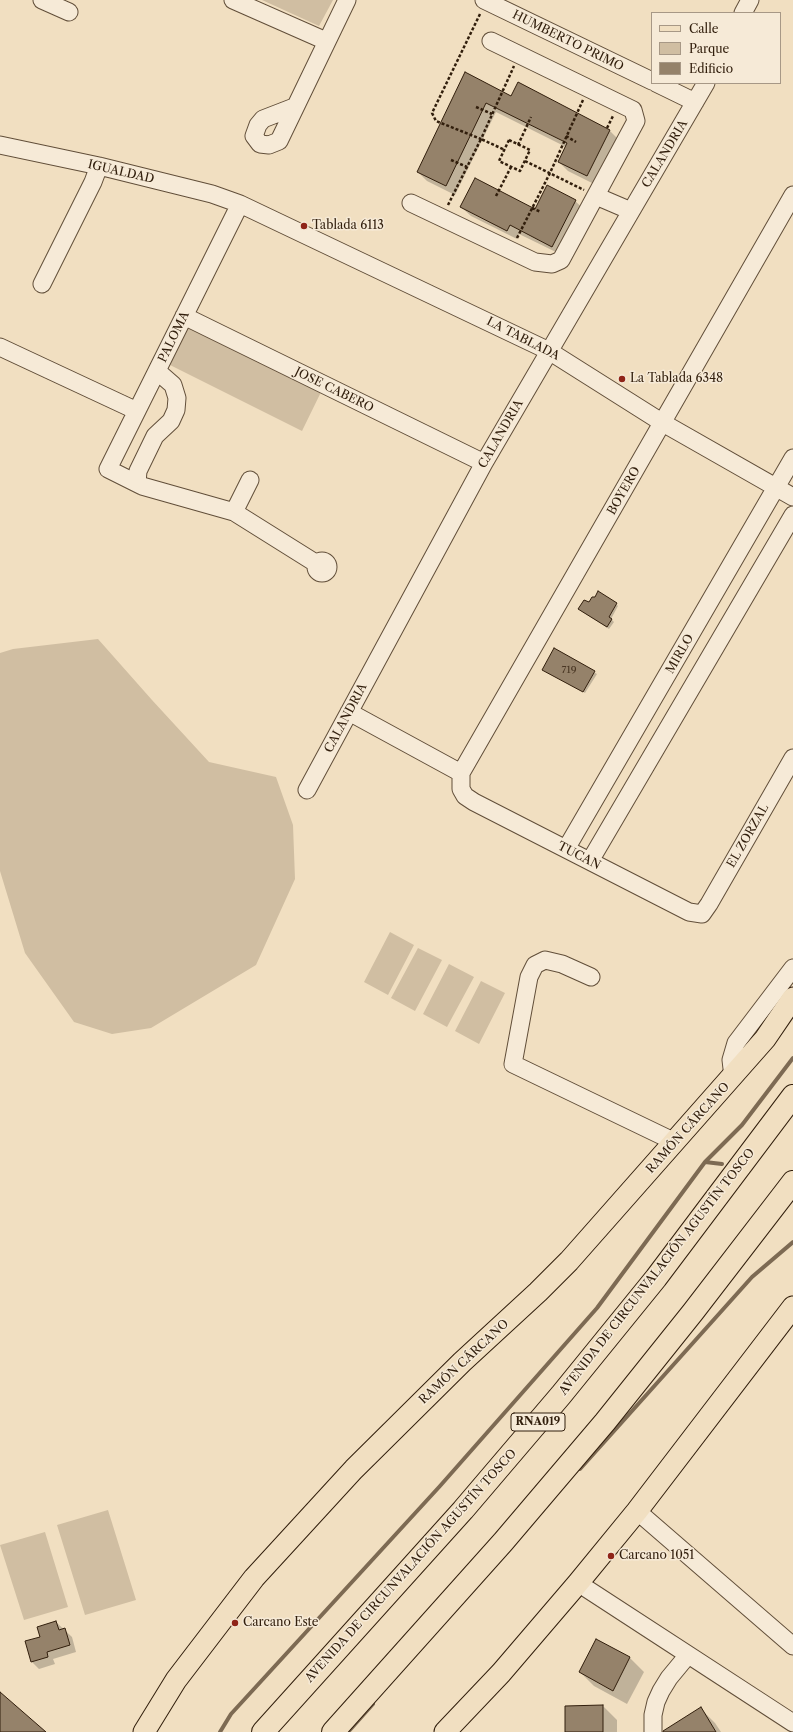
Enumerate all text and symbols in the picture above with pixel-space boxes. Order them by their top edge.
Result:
street label: HUMBERTO PRIMO [510,8,626,74]
legend [651,12,781,84]
text: Calle [689,21,718,36]
text: Parque [689,41,729,56]
text: Edificio [689,61,733,76]
street label: CALANDRIA [639,117,691,191]
street label: IGUALDAD [86,157,156,187]
place label: Tablada 6113 [312,219,384,233]
marker: Tablada 6113 [299,221,309,231]
street label: PALOMA [155,309,193,365]
street label: LA TABLADA [484,314,562,364]
street label: JOSE CABERO [292,365,376,415]
place label: La Tablada 6348 [630,372,723,386]
marker: La Tablada 6348 [617,374,627,384]
street label: CALANDRIA [476,397,526,471]
street label: BOYERO [604,464,644,518]
street label: MIRLO [663,632,697,676]
house number: 719 [562,664,576,676]
street label: CALANDRIA [322,681,370,755]
street label: EL ZORZAL [724,802,772,870]
street label: TUCAN [555,839,603,873]
street label: RAMÓN CÁRCANO [643,1080,733,1176]
street label: AVENIDA DE CIRCUNVALACIÓN AGUSTÍN TOSCO [556,1146,758,1398]
street label: RAMÓN CÁRCANO [416,1317,512,1407]
road number: RNA019 [511,1413,565,1431]
street label: AVENIDA DE CIRCUNVALACIÓN AGUSTÍN TOSCO [302,1446,520,1686]
place label: Carcano 1051 [619,1549,694,1563]
marker: Carcano 1051 [606,1551,616,1561]
place label: Carcano Este [243,1616,319,1630]
marker: Carcano Este [230,1618,240,1628]

